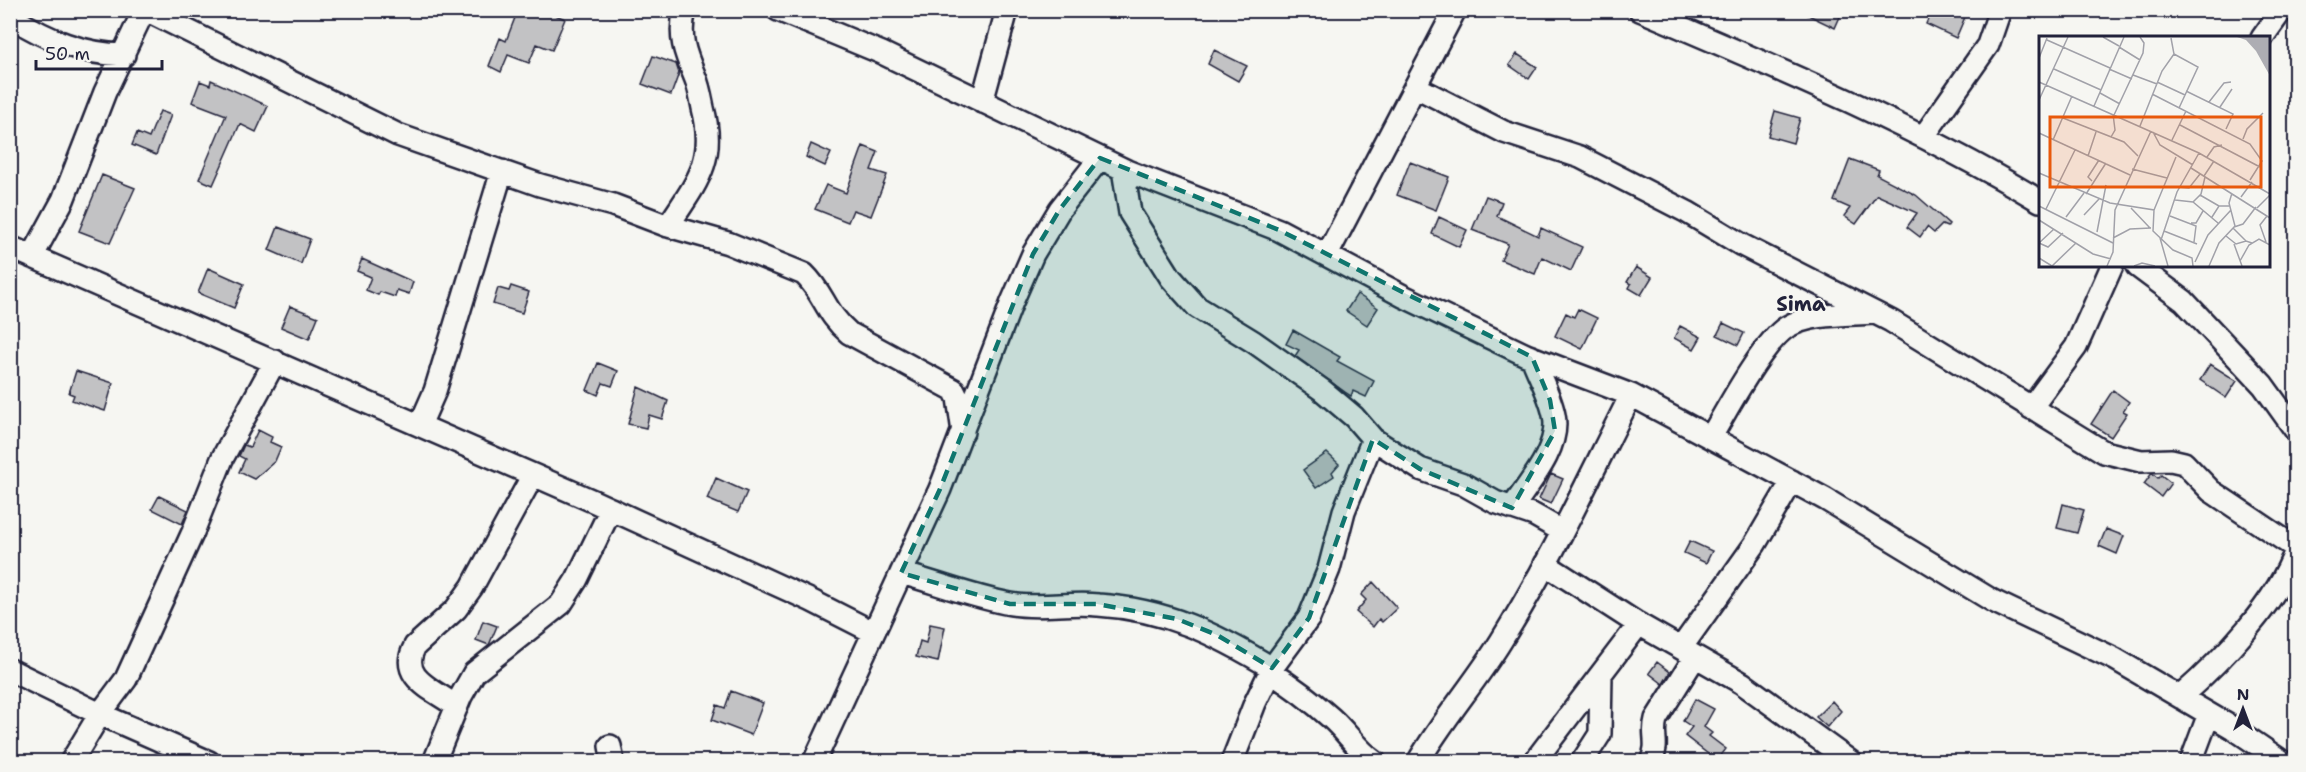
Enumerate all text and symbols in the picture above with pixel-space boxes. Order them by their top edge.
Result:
scale bar [36,33,162,71]
inset map [2039,36,2270,267]
text: 50 m [45,42,90,66]
district label: Sima [1776,291,1826,317]
north arrow [2213,679,2273,739]
text: N [2237,684,2249,705]

